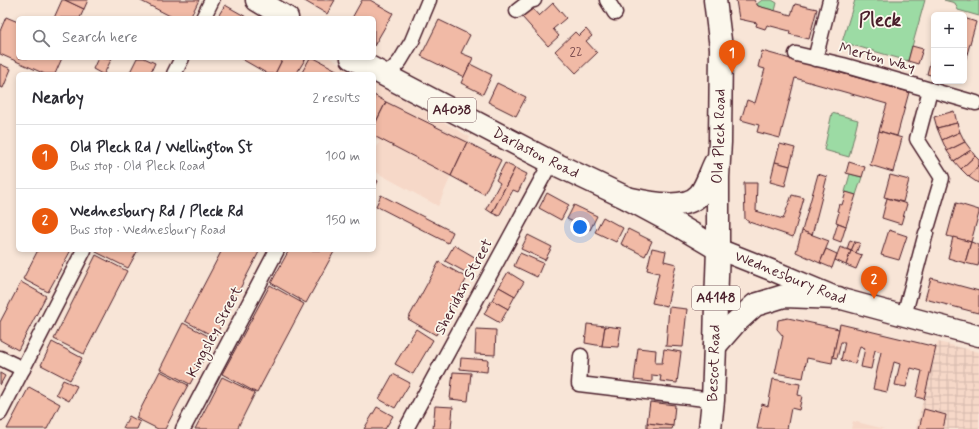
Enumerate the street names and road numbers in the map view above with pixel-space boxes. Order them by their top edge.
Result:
street label: Merton Way [837,38,917,78]
street label: Old Pleck Road [708,89,731,184]
road number: A4038 [428,98,476,122]
street label: Darlaston Road [489,123,582,184]
street label: Sheridan Street [430,236,498,338]
street label: Wednesbury Road [732,247,848,310]
street label: Kingsley Street [182,282,249,382]
road number: A4148 [692,286,740,310]
street label: Bescot Road [703,324,726,402]

